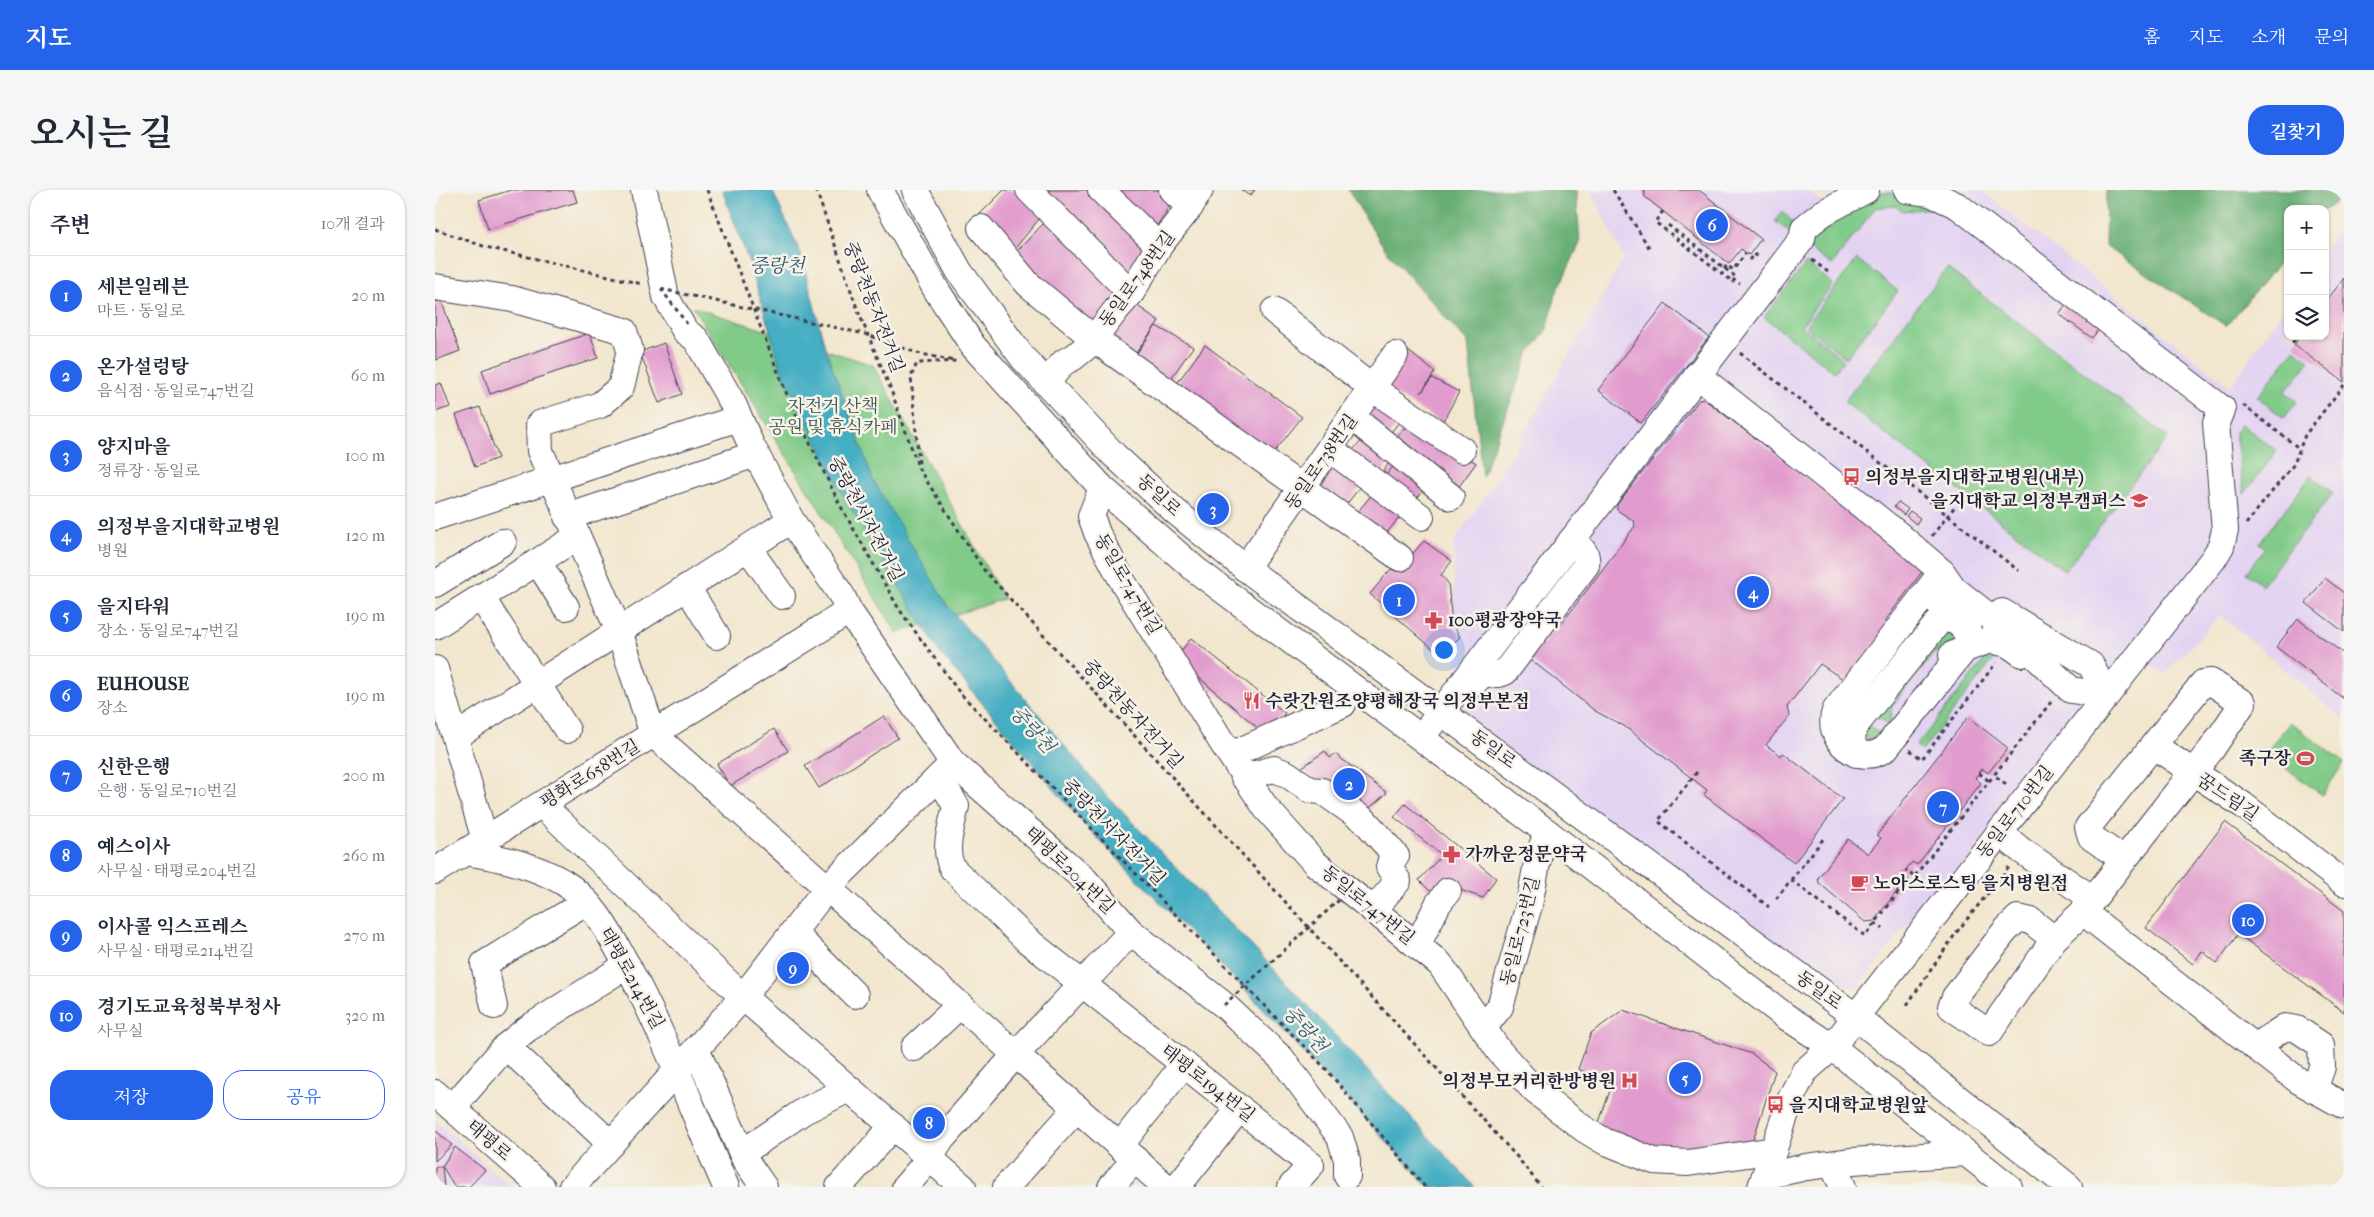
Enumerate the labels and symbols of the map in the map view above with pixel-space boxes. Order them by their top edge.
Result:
pin: 6 [1696,206,1728,244]
street label: 동일로748번길 [1095,227,1180,332]
street label: 중랑천동자전거길 [839,238,908,376]
water label: 중랑천 [749,255,806,277]
park label: 자전거 산책 공원 및 휴식카페 [768,396,898,438]
street label: 동일로738번길 [1281,410,1362,514]
street label: 중랑천서자전거길 [824,453,907,586]
bus stop icon: 의정부을지대학교병원(내부) [1841,467,1861,487]
place label: 의정부을지대학교병원(내부) [1865,467,2084,488]
street label: 동일로 [1132,470,1185,521]
pin: 3 [1197,490,1229,528]
place label: 을지대학교 의정부캠퍼스 [1931,491,2127,512]
school or university icon: 을지대학교 의정부캠퍼스 [2130,491,2150,511]
street label: 동일로747번길 [1090,530,1165,639]
pin: 4 [1737,573,1769,611]
pin: 1 [1383,581,1415,619]
pharmacy icon: 100평광장약국 [1424,610,1444,630]
place label: 100평광장약국 [1448,610,1562,631]
your location [1431,637,1457,663]
street label: 중랑천동자전거길 [1078,656,1187,773]
restaurant icon: 수랏간원조양평해장국 의정부본점 [1241,691,1261,711]
place label: 수랏간원조양평해장국 의정부본점 [1265,691,1530,712]
water label: 중랑천 [1006,702,1060,759]
street label: 동일로 [1465,726,1520,773]
street label: 평화로658번길 [537,735,644,813]
place label: 족구장 [2239,748,2292,769]
sports icon: 족구장 [2295,748,2315,768]
street label: 동일로710번길 [1973,762,2058,863]
pin: 2 [1333,765,1365,803]
street label: 꿈드림길 [2193,769,2262,826]
street label: 중랑천서자전거길 [1058,775,1170,890]
pin: 7 [1927,788,1959,826]
street label: 태평로204번길 [1020,822,1119,918]
pharmacy icon: 가까운정문약국 [1441,844,1461,864]
place label: 가까운정문약국 [1465,844,1587,865]
street label: 동일로747번길 [1317,861,1419,949]
cafe icon: 노아스로스팅 을지병원점 [1849,873,1869,893]
place label: 노아스로스팅 을지병원점 [1873,873,2068,894]
street label: 동일로723번길 [1497,874,1544,988]
pin: 10 [2232,901,2264,939]
street label: 태평로214번길 [595,924,668,1033]
pin: 9 [777,949,809,987]
street label: 동일로 [1791,967,1846,1014]
water label: 중랑천 [1279,1002,1333,1059]
street label: 태평로194번길 [1157,1040,1259,1127]
pin: 5 [1669,1059,1701,1097]
place label: 의정부모커리한방병원 [1442,1071,1616,1092]
hospital icon: 의정부모커리한방병원 [1620,1071,1640,1091]
bus stop icon: 을지대학교병원앞 [1765,1095,1785,1115]
place label: 을지대학교병원앞 [1789,1095,1929,1116]
pin: 8 [913,1104,945,1142]
street label: 태평로 [462,1115,515,1165]

